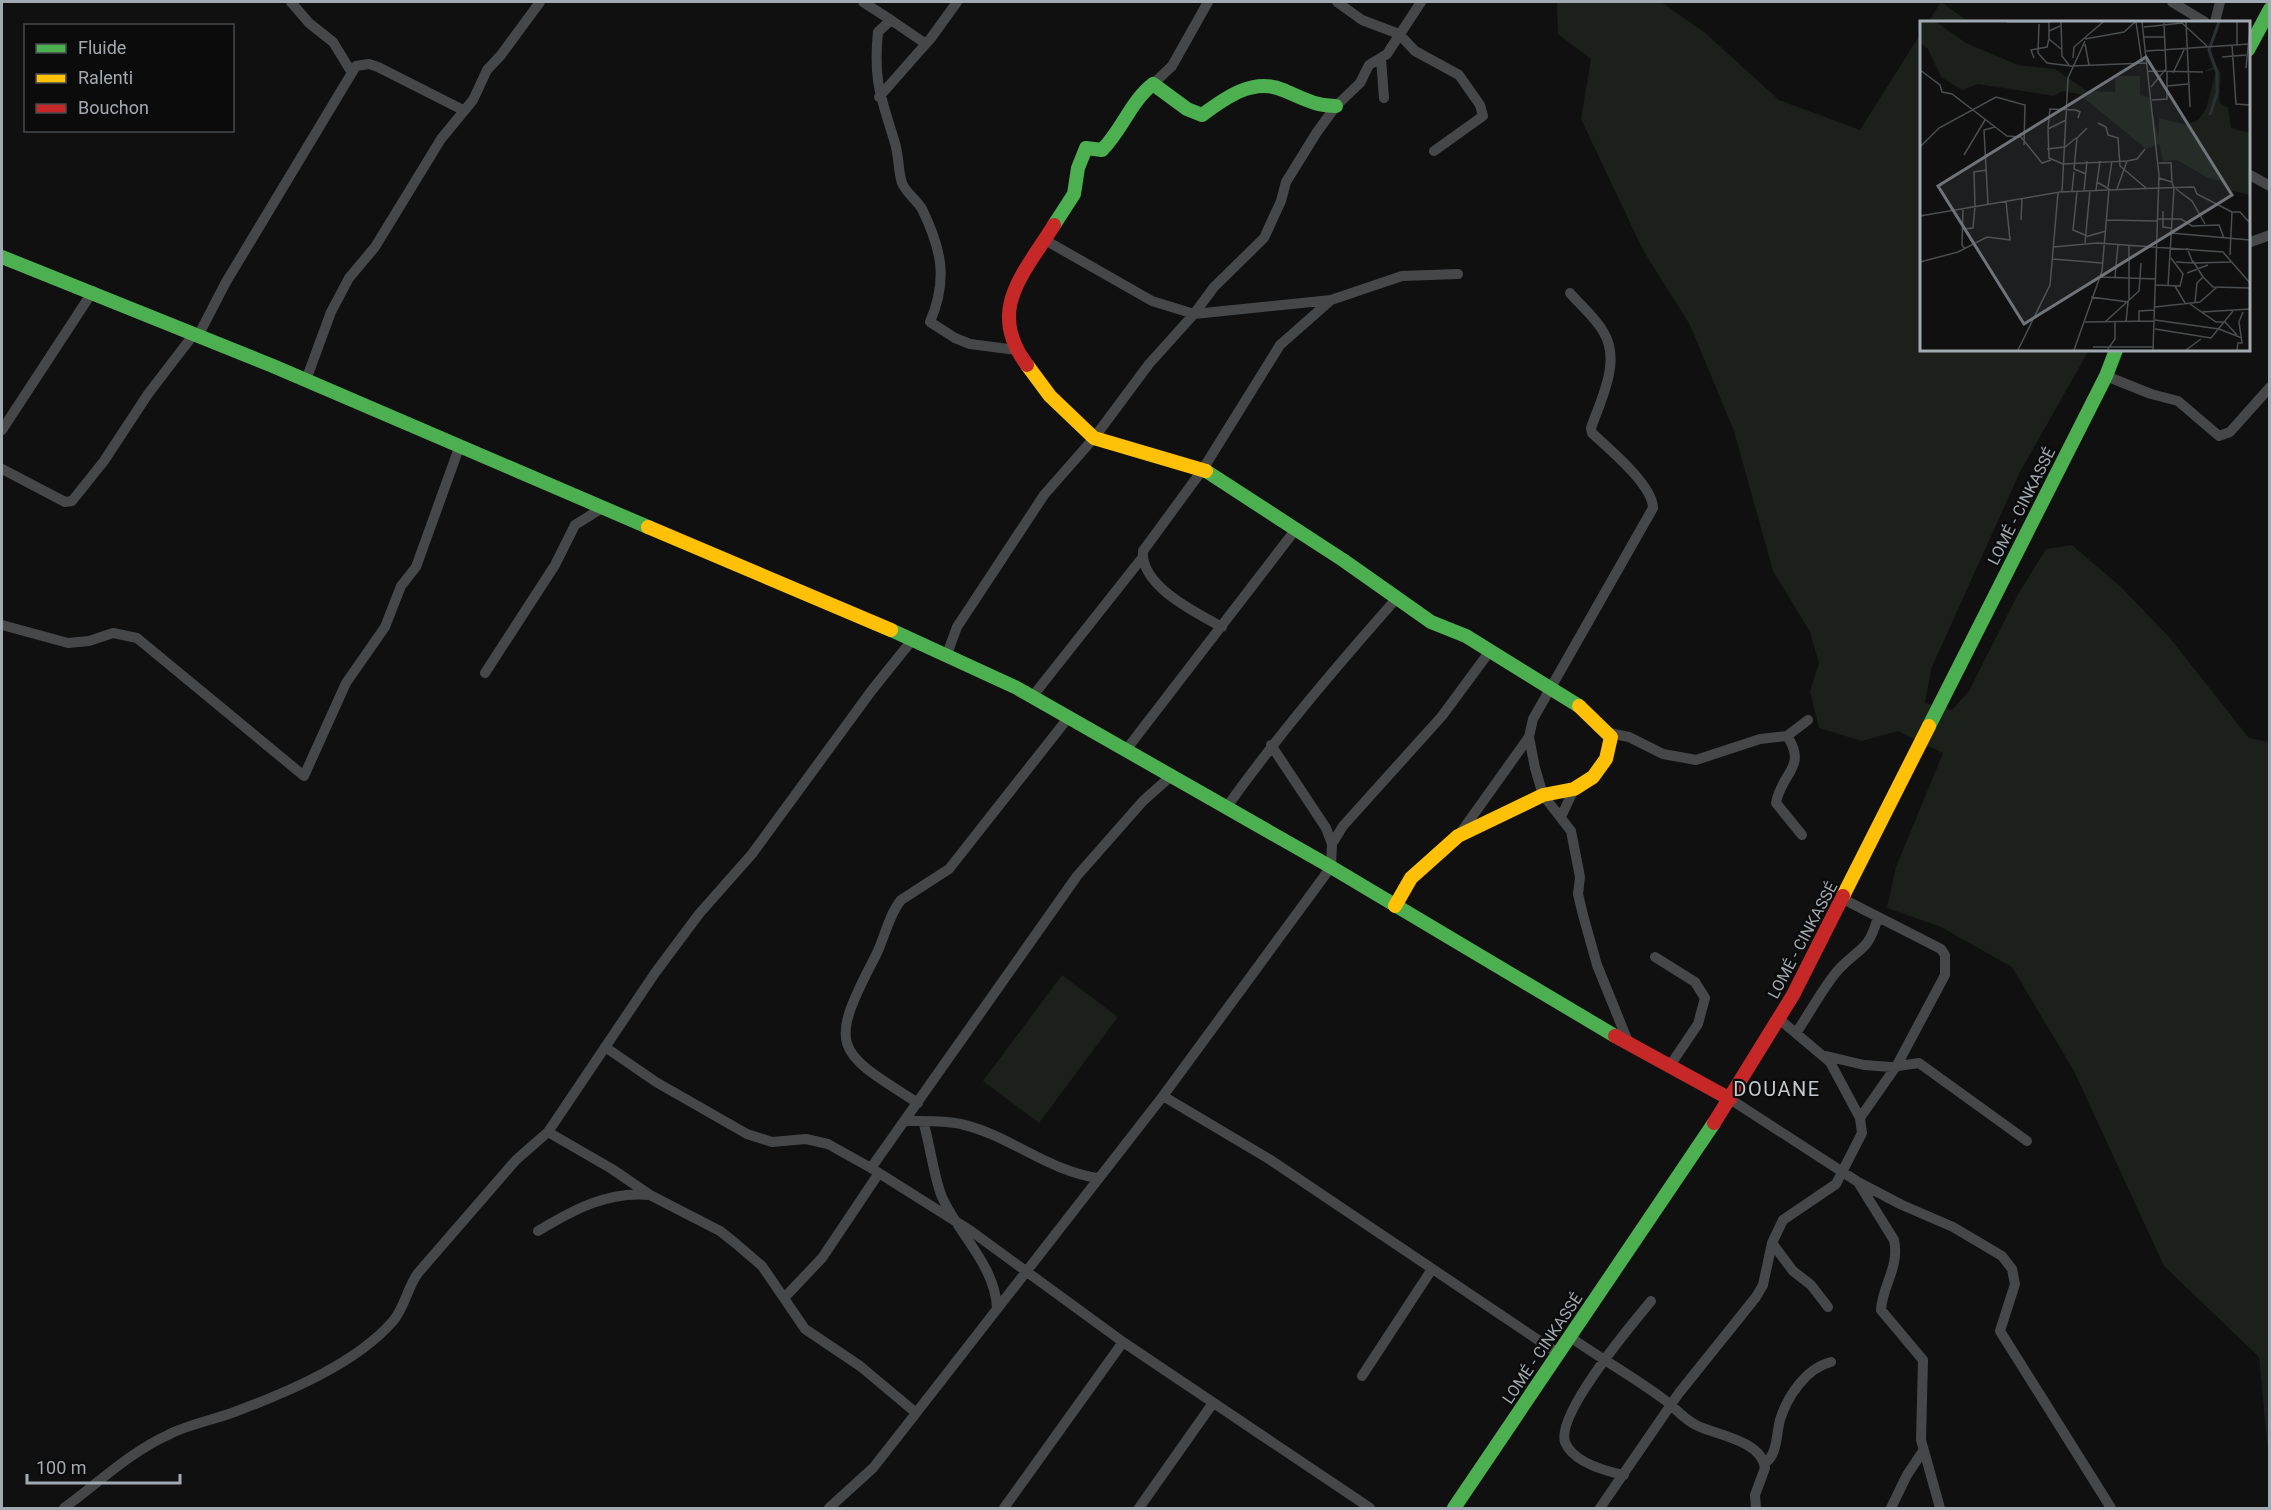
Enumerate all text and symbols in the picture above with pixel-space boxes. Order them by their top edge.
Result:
inset map [1920,21,2250,351]
legend [24,24,234,132]
text: Fluide [78,37,126,58]
text: Ralenti [78,67,133,88]
text: Bouchon [78,97,149,118]
street label: LOMÉ - CINKASSÉ [1984,444,2059,568]
street label: LOMÉ - CINKASSÉ [1764,879,1841,1002]
district label: DOUANE [1733,1077,1821,1101]
street label: LOMÉ - CINKASSÉ [1498,1289,1586,1407]
scale bar [27,1447,180,1485]
text: 100 m [36,1457,87,1478]

